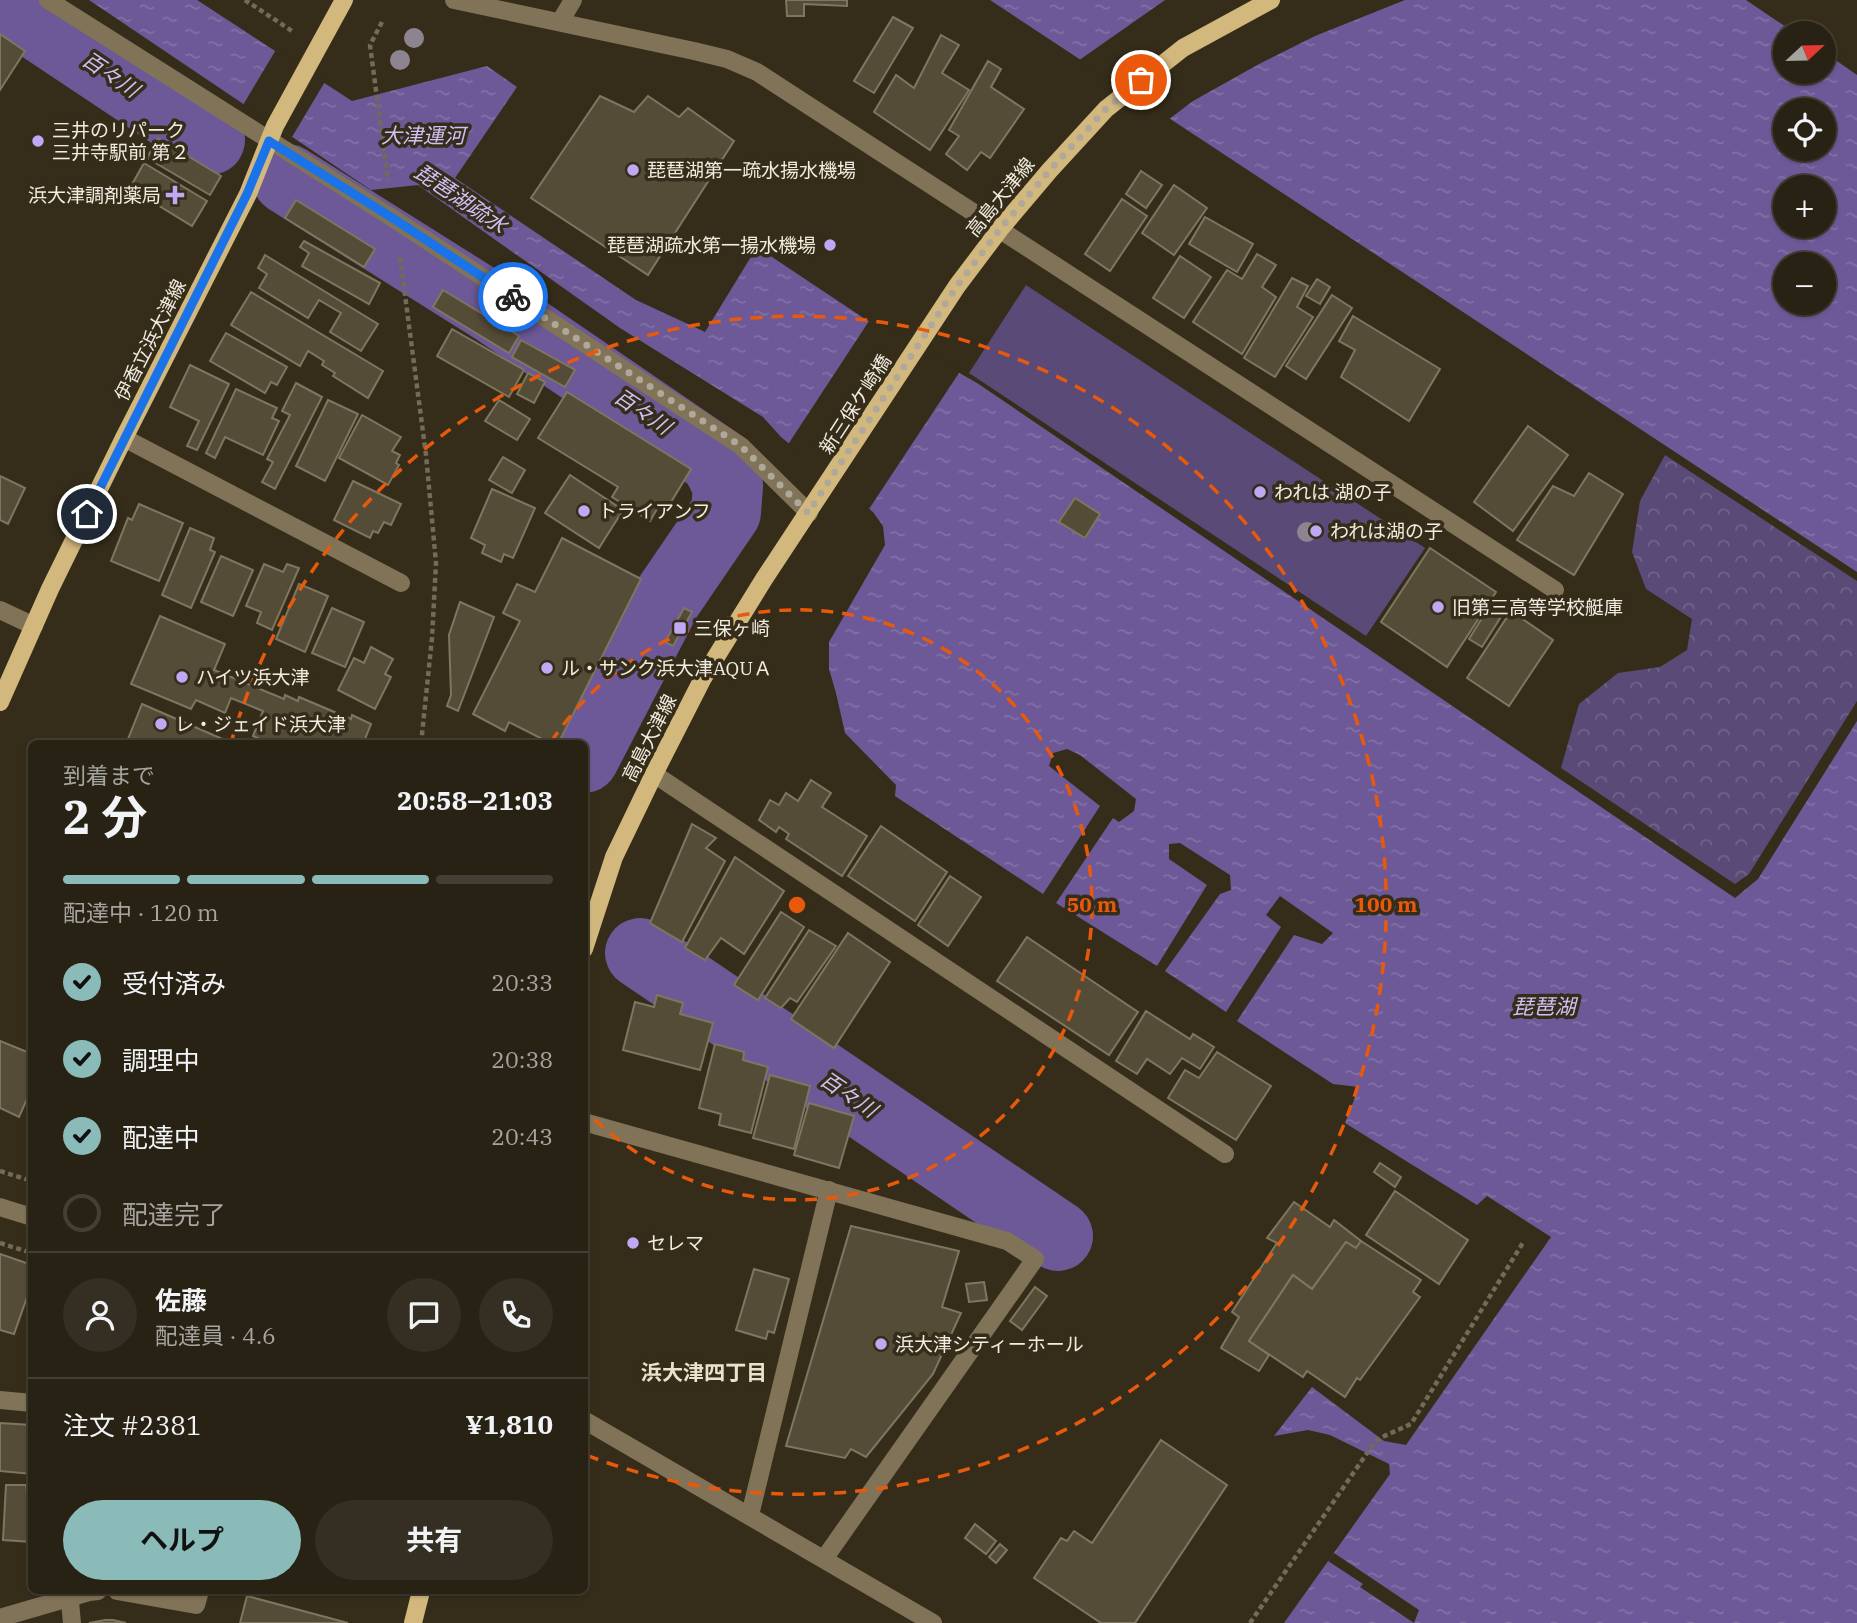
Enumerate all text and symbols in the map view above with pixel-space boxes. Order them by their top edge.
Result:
north arrow [1773,21,1836,84]
map controls [1773,21,1836,315]
water label: 百々川 [77,45,147,104]
pin [1111,50,1171,110]
icon: bag [1122,61,1160,99]
button: locate [1773,98,1836,161]
place label: 三井のリパーク 三井寺駅前 第２ [52,118,189,164]
water label: 大津運河 [381,121,469,149]
marker: 三井のリパーク 三井寺駅前 第２ [30,133,46,149]
street label: 高島大津線 [961,153,1039,241]
water label: 琵琶湖疏水 [410,157,514,240]
place label: 琵琶湖第一疏水揚水機場 [647,158,856,182]
marker: 琵琶湖第一疏水揚水機場 [625,162,641,178]
button: + [1773,175,1836,238]
place label: 浜大津調剤薬局 [28,183,161,207]
marker: 浜大津調剤薬局 [167,187,183,203]
place label: 琵琶湖疏水第一揚水機場 [607,233,816,257]
marker: 琵琶湖疏水第一揚水機場 [822,237,838,253]
button: − [1773,252,1836,315]
courier [478,262,548,332]
street label: 伊香立浜大津線 [109,275,191,405]
icon: bike [494,278,532,316]
street label: 新三保ケ崎橋 [814,350,896,458]
water label: 百々川 [609,382,679,441]
place label: われは 湖の子 [1274,480,1391,504]
pin [57,484,117,544]
marker: われは 湖の子 [1252,484,1268,500]
icon: home [68,495,106,533]
place label: トライアンフ [598,499,711,523]
marker: トライアンフ [576,503,592,519]
place label: われは湖の子 [1330,519,1443,543]
marker: われは湖の子 [1308,523,1324,539]
place label: 旧第三高等学校艇庫 [1452,595,1623,619]
marker: 旧第三高等学校艇庫 [1430,599,1446,615]
place label: 三保ヶ崎 [694,616,770,640]
marker: 三保ヶ崎 [672,620,688,636]
place label: ル・サンク浜大津AQUＡ [561,656,772,680]
marker: ル・サンク浜大津AQUＡ [539,660,555,676]
place label: ハイツ浜大津 [196,665,310,689]
marker: ハイツ浜大津 [174,669,190,685]
street label: 高島大津線 [617,690,681,786]
place label: レ・ジェイド浜大津 [175,712,346,736]
marker: レ・ジェイド浜大津 [153,716,169,732]
text: 到着まで [63,760,155,790]
text: 20:58–21:03 [397,783,553,817]
text: 2 分 [63,787,147,847]
text: 50 m [1067,890,1117,918]
text: 100 m [1354,890,1418,918]
centre of rings [785,893,809,917]
text: 配達中 · 120 m [63,897,219,927]
icon: check [63,963,101,1001]
text: 受付済み [122,966,226,1000]
text: 20:33 [491,967,553,997]
water label: 琵琶湖 [1513,992,1578,1020]
icon: check [63,1040,101,1078]
text: 調理中 [122,1043,200,1077]
text: 20:38 [491,1044,553,1074]
water label: 百々川 [815,1065,885,1124]
icon: check [63,1117,101,1155]
text: 配達中 [122,1120,200,1154]
text: 20:43 [491,1121,553,1151]
text: 配達完了 [122,1197,226,1231]
place label: セレマ [647,1231,704,1255]
marker: セレマ [625,1235,641,1251]
button: person [63,1278,137,1352]
button: chat [387,1278,461,1352]
button: phone [479,1278,553,1352]
text: 佐藤 [155,1283,207,1317]
text: 配達員 · 4.6 [155,1320,276,1350]
place label: 浜大津シティーホール [895,1332,1084,1356]
marker: 浜大津シティーホール [873,1336,889,1352]
district label: 浜大津四丁目 [641,1358,767,1386]
text: ¥1,810 [466,1407,553,1441]
text: 注文 #2381 [63,1408,202,1442]
button: ヘルプ [63,1500,301,1580]
button: 共有 [315,1500,553,1580]

